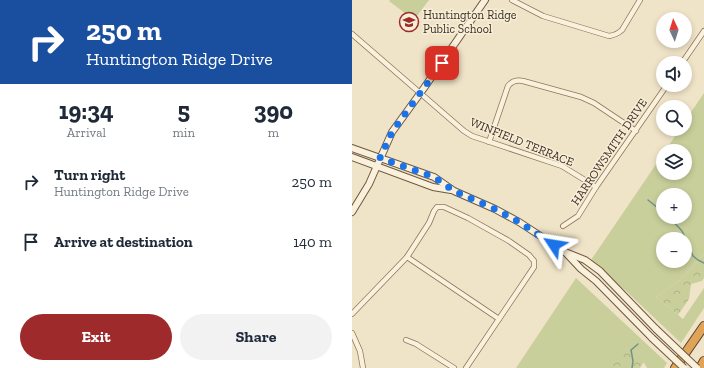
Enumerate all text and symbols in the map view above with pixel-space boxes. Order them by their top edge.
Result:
place label: Huntington Ridge Public School [423,8,517,36]
school or university icon: Huntington Ridge Public School [398,11,420,33]
north arrow [656,12,692,48]
map controls [656,12,692,268]
text: 250 m [86,14,162,47]
icon: right [20,16,72,68]
pin [425,46,459,80]
text: Huntington Ridge Drive [86,48,273,70]
icon: arrive [431,52,453,74]
button: sound [656,56,692,92]
text: 19:34 [59,96,114,125]
text: 5 [177,96,190,125]
text: 390 [254,96,293,125]
street label: HARROWSMITH DRIVE [568,96,650,208]
button: search [656,100,692,136]
street label: WINFIELD TERRACE [468,115,576,169]
text: Arrival [67,125,106,140]
text: min [173,125,195,140]
text: m [268,125,279,140]
button: layers [656,144,692,180]
text: Turn right [54,166,125,184]
icon: right [20,171,42,193]
text: 250 m [292,173,332,191]
text: Huntington Ridge Drive [54,184,189,199]
button: + [656,188,692,224]
position arrow [533,224,575,266]
icon: arrive [20,231,42,253]
button: − [656,232,692,268]
text: Arrive at destination [54,233,193,251]
text: 140 m [293,233,332,251]
button: Exit [20,314,172,360]
button: Share [180,314,332,360]

